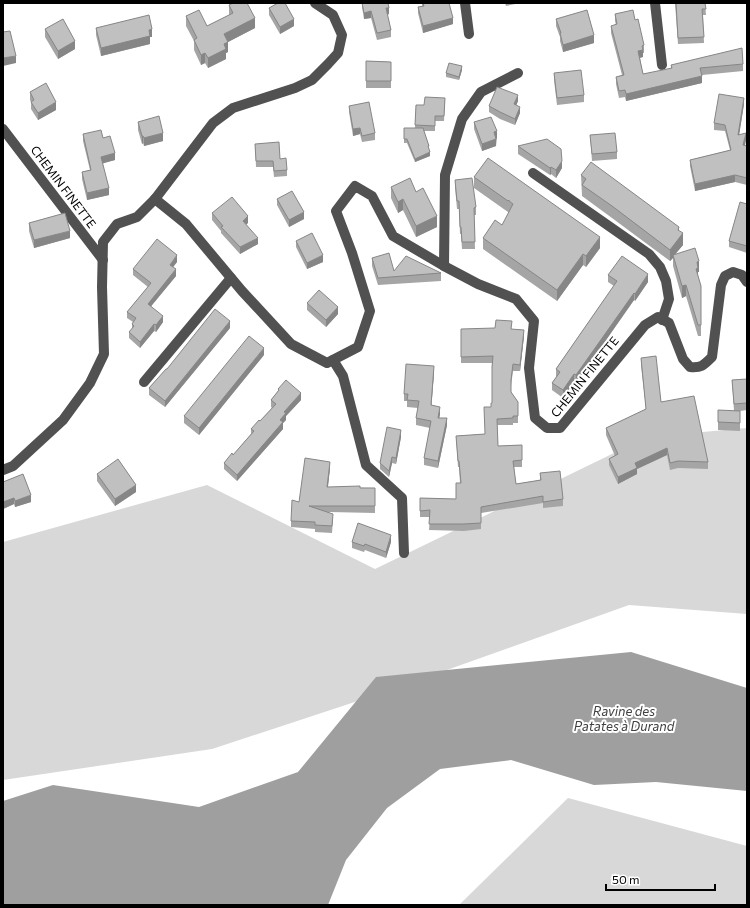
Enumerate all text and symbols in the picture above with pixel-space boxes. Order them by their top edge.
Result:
street label: CHEMIN FINETTE [28,142,99,230]
street label: CHEMIN FINETTE [547,333,621,419]
water label: Ravine des Patates à Durand [574,703,675,734]
scale bar [606,866,715,892]
text: 50 m [612,872,640,886]

